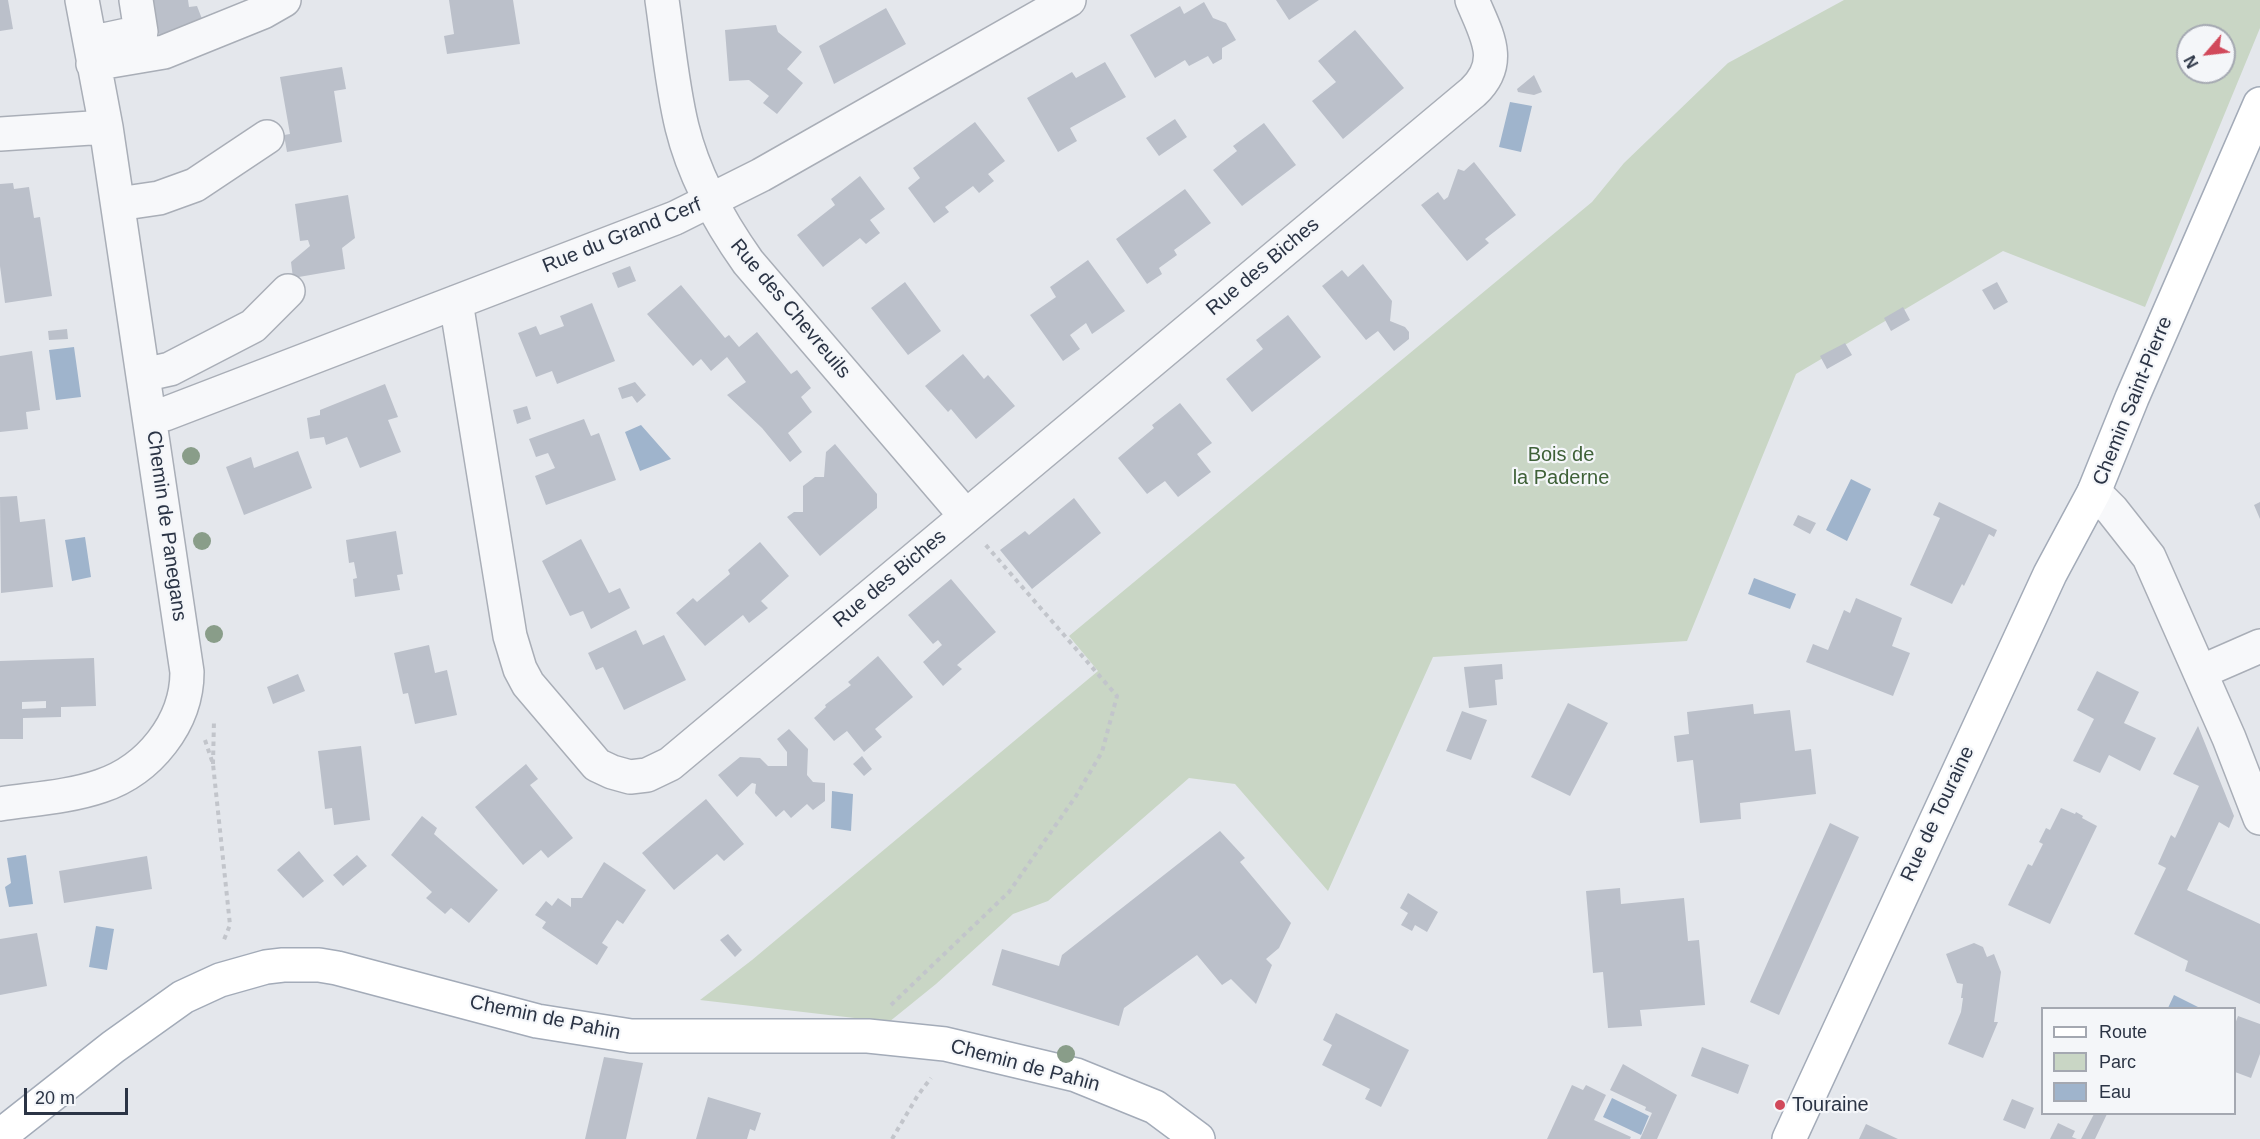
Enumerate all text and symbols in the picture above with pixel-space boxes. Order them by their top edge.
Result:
north arrow [2176,24,2236,84]
text: N [2181,53,2202,71]
street label: Rue du Grand Cerf [539,193,705,279]
street label: Rue des Biches [1202,213,1324,321]
street label: Rue des Chevreuils [725,234,855,384]
street label: Chemin Saint-Pierre [2088,313,2178,489]
street label: Chemin de Panegans [141,429,191,623]
park label: Bois de la Paderne [1513,443,1609,490]
street label: Rue des Biches [829,525,951,633]
street label: Rue de Touraine [1896,742,1980,886]
street label: Chemin de Pahin [467,990,623,1046]
legend [2041,1007,2236,1115]
text: Route [2099,1022,2147,1042]
street label: Chemin de Pahin [948,1035,1102,1097]
text: Parc [2099,1052,2136,1072]
scale bar [27,1076,130,1114]
text: Eau [2099,1082,2131,1102]
text: 20 m [35,1088,75,1108]
place label: Touraine [1792,1093,1869,1117]
marker: Touraine [1773,1098,1787,1112]

